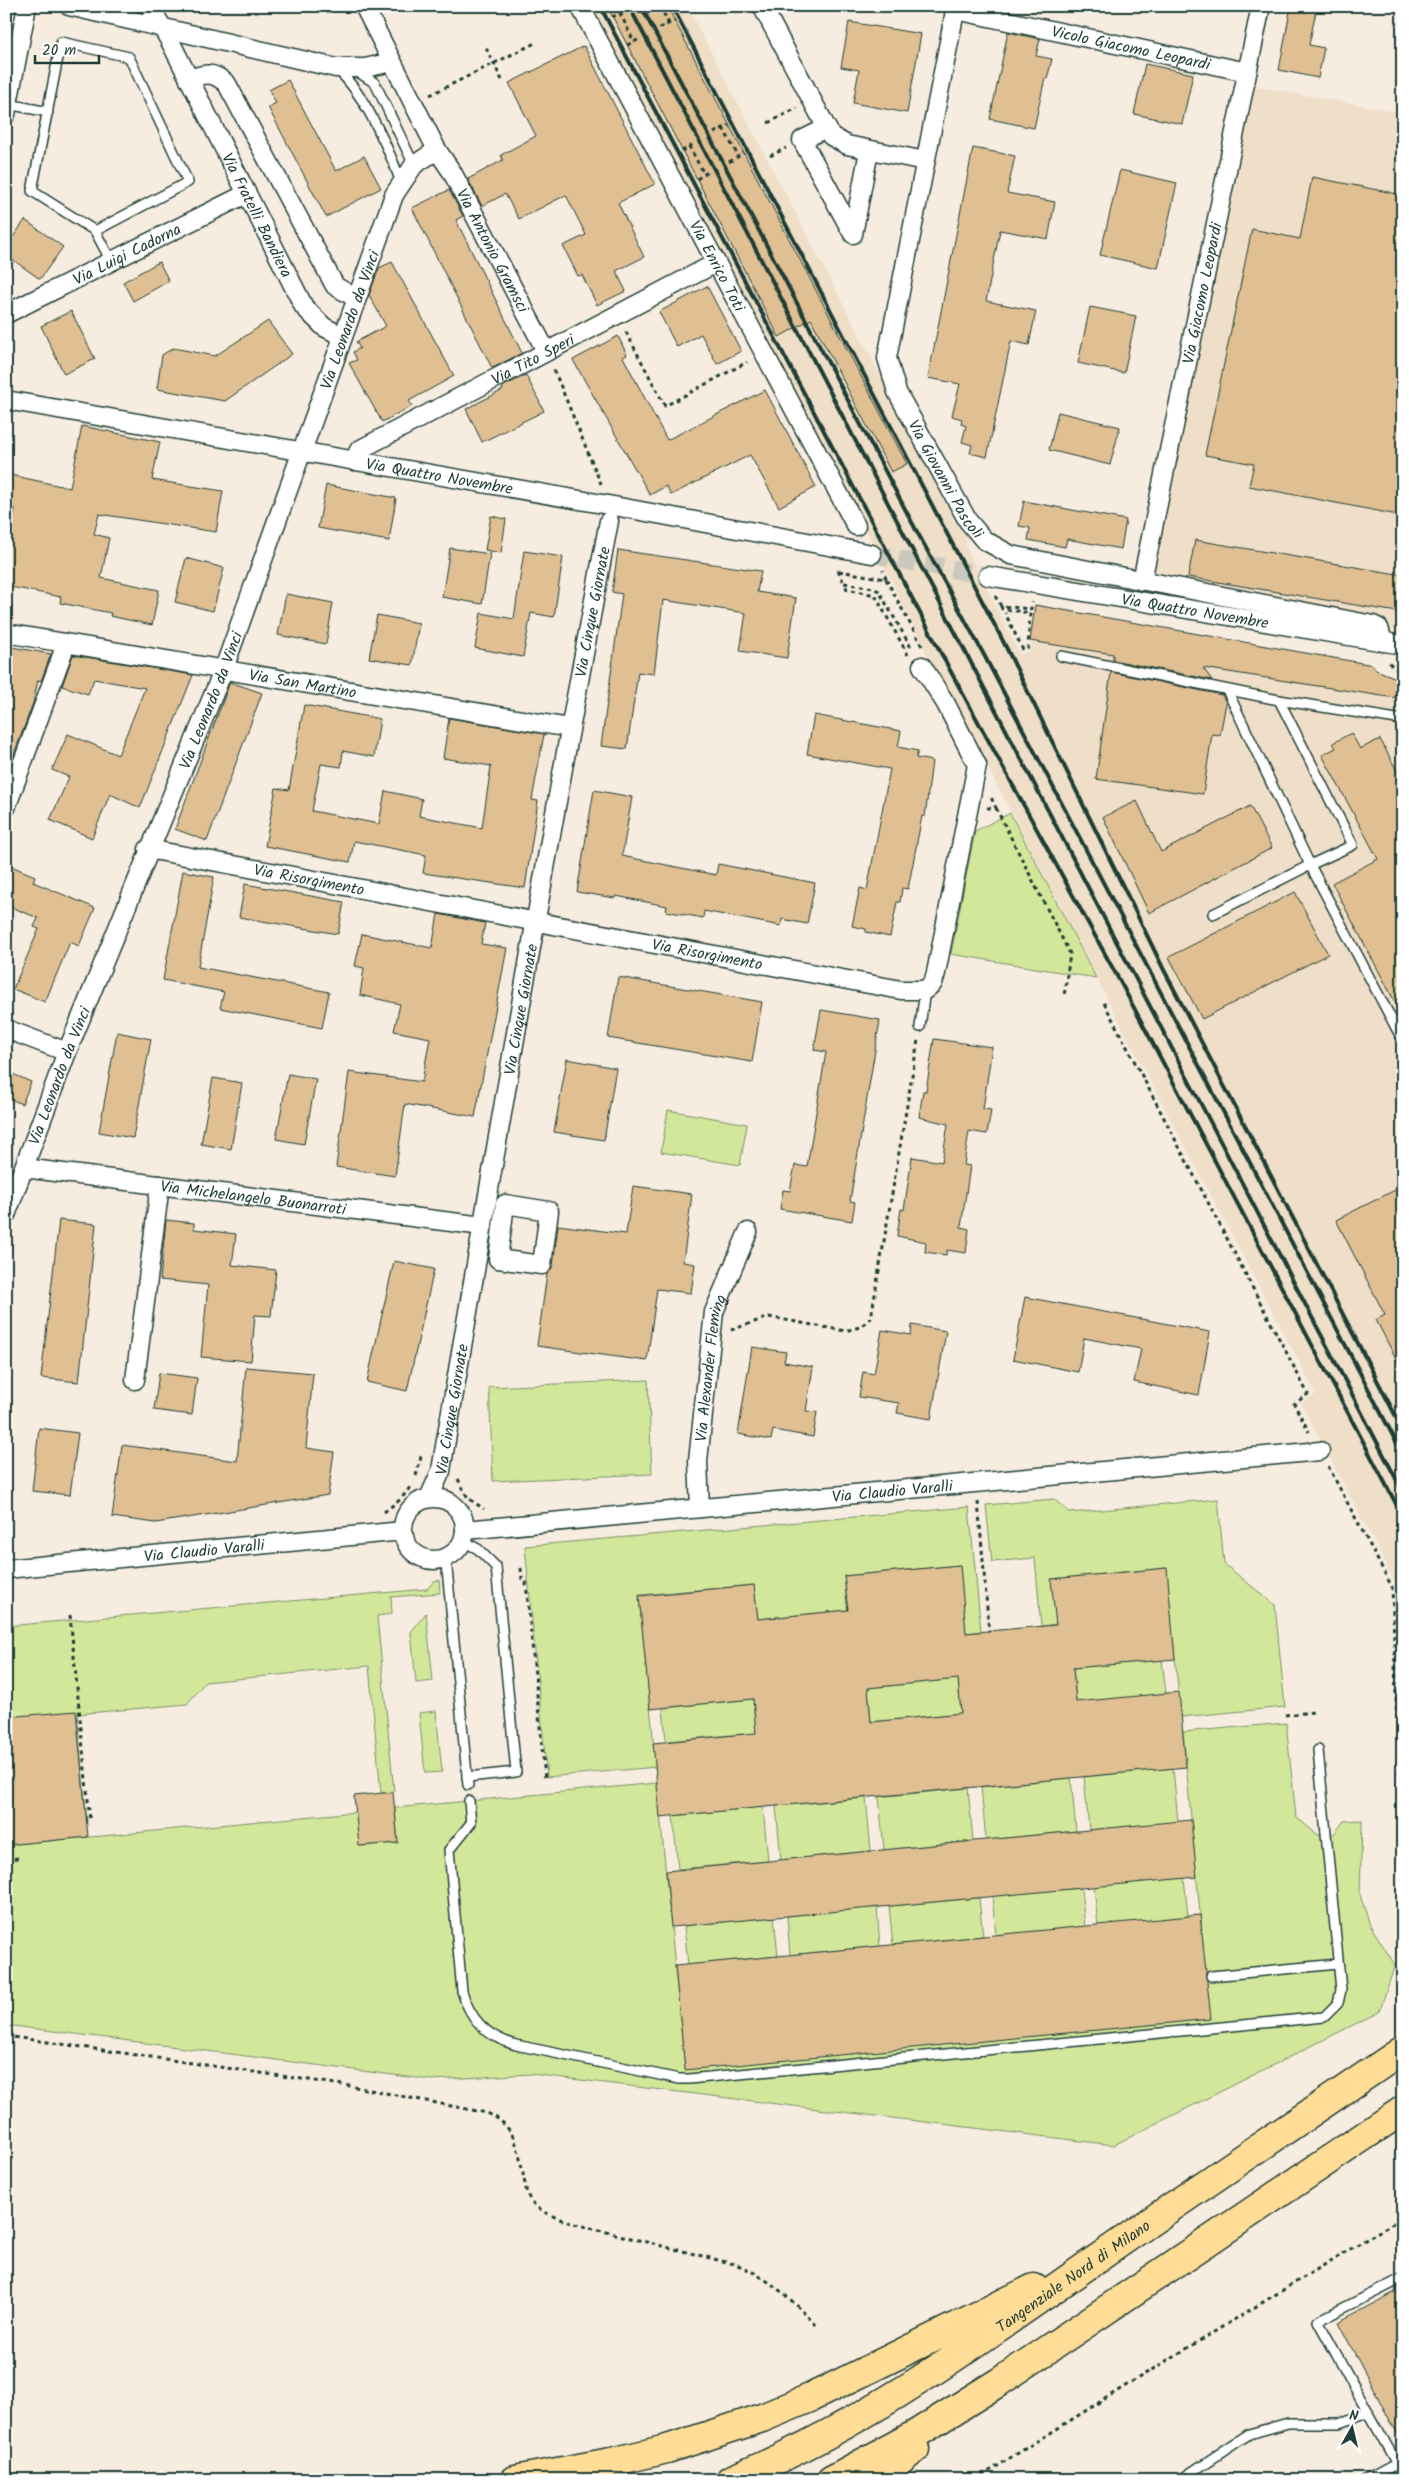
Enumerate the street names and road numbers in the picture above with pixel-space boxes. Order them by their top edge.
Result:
street label: Vicolo Giacomo Leopardi [1049,20,1214,78]
street label: Via Fratelli Bandiera [214,149,298,282]
street label: Via Antonio Gramsci [449,184,535,318]
street label: Via Enrico Toti [682,216,752,317]
street label: Via Luigi Cadorna [69,217,186,293]
street label: Via Giacomo Leopardi [1176,219,1230,366]
street label: Via Leonardo da Vinci [314,246,387,393]
street label: Via Tito Speri [487,328,580,393]
street label: Via Giovanni Pascoli [901,416,990,546]
street label: Via Quattro Novembre [364,452,515,502]
street label: Via Cinque Giornate [569,544,618,679]
street label: Via Quattro Novembre [1119,587,1270,636]
street label: Via Leonardo da Vinci [173,627,251,773]
street label: Via San Martino [247,663,358,706]
street label: Via Risorgimento [251,858,366,903]
street label: Via Risorgimento [650,933,764,978]
street label: Via Cinque Giornate [498,942,545,1077]
street label: Via Leonardo da Vinci [22,1002,99,1149]
street label: Via Michelangelo Buonarroti [159,1174,349,1223]
street label: Via Alexander Fleming [689,1291,734,1443]
street label: Via Cinque Giornate [430,1342,476,1477]
street label: Via Claudio Varalli [831,1474,955,1510]
street label: Via Claudio Varalli [143,1533,267,1570]
street label: Tangenziale Nord di Milano [991,2214,1156,2340]

